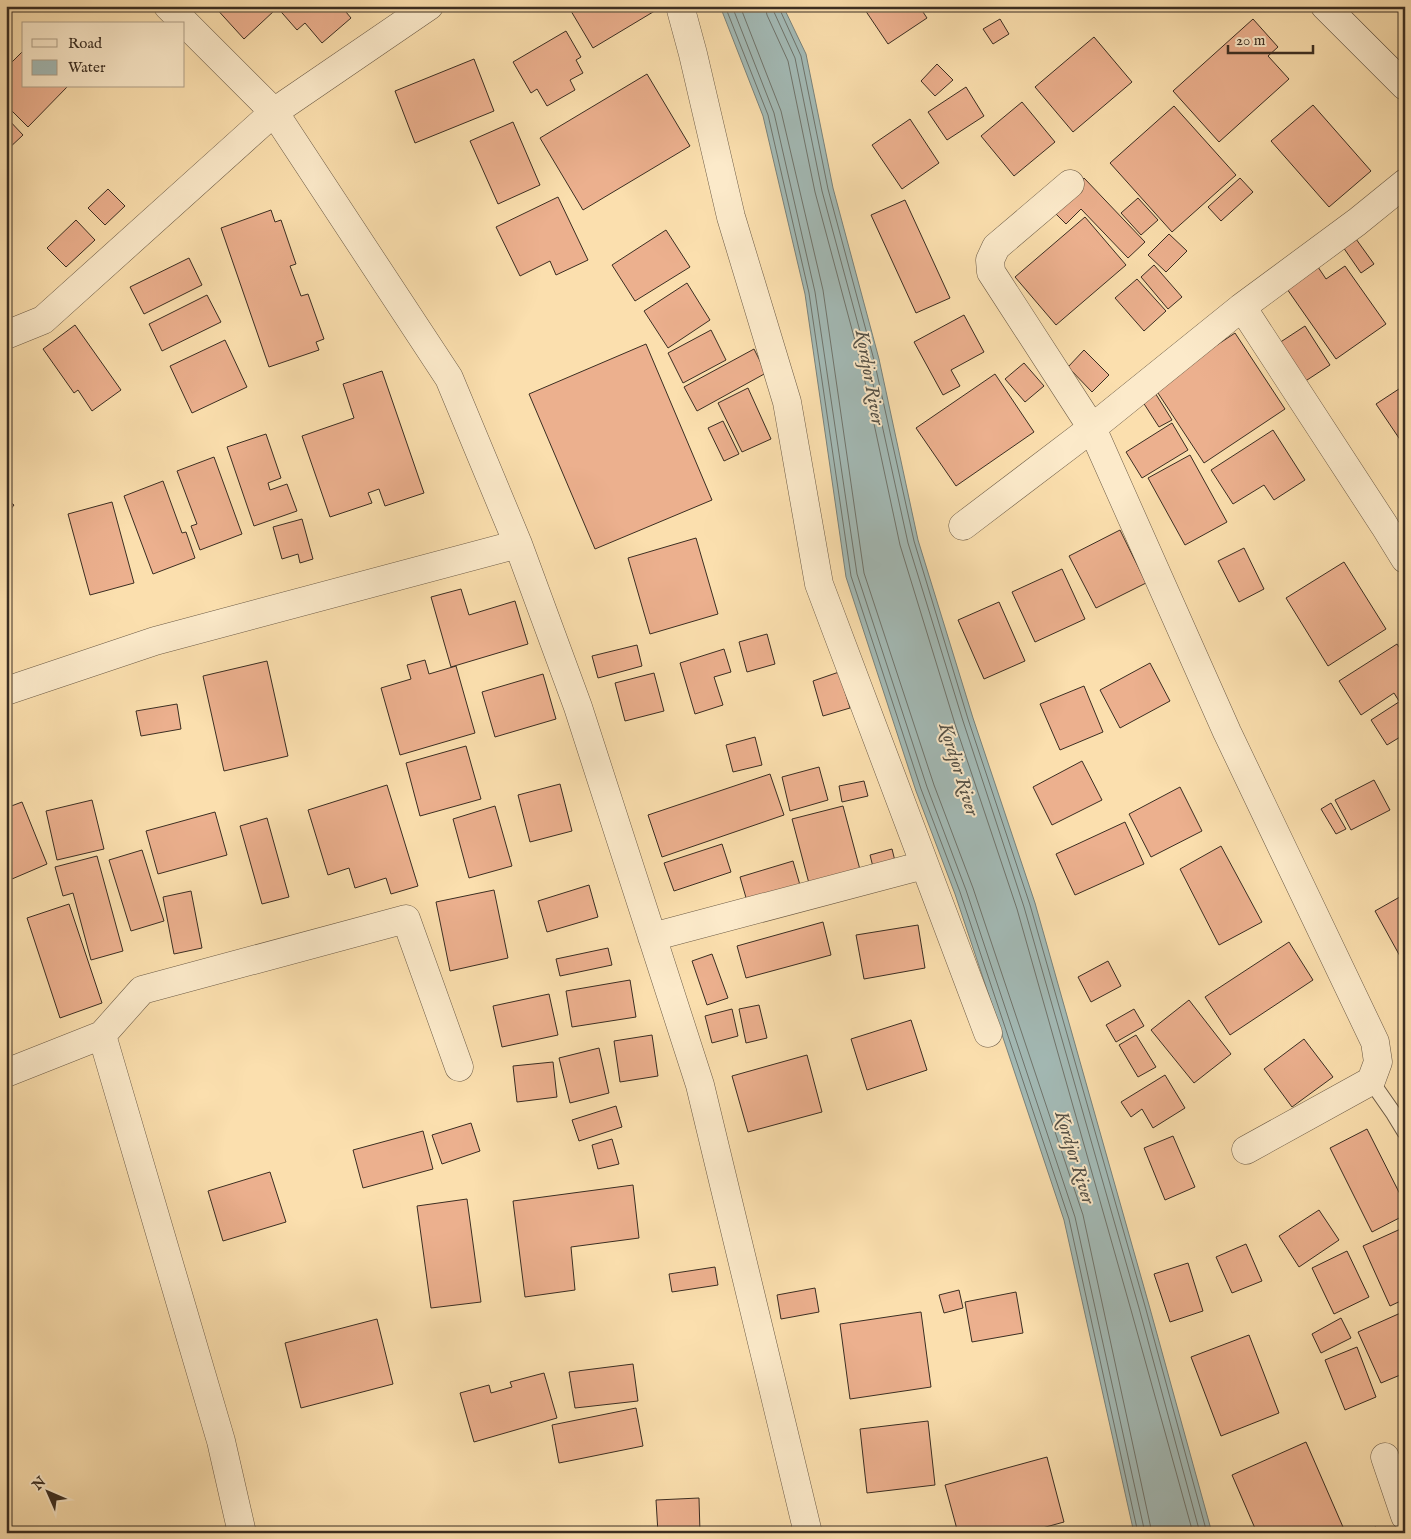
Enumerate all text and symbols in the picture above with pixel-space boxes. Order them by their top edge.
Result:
legend [22,22,185,88]
scale bar [1228,22,1314,54]
text: 20 m [1236,31,1266,50]
text: Road [68,34,103,53]
text: Water [68,58,106,77]
water label: Kordjor River [849,327,889,428]
water label: Kordjor River [932,719,984,820]
water label: Kordjor River [1048,1107,1100,1208]
north arrow [22,1466,72,1516]
text: N [28,1473,50,1495]

